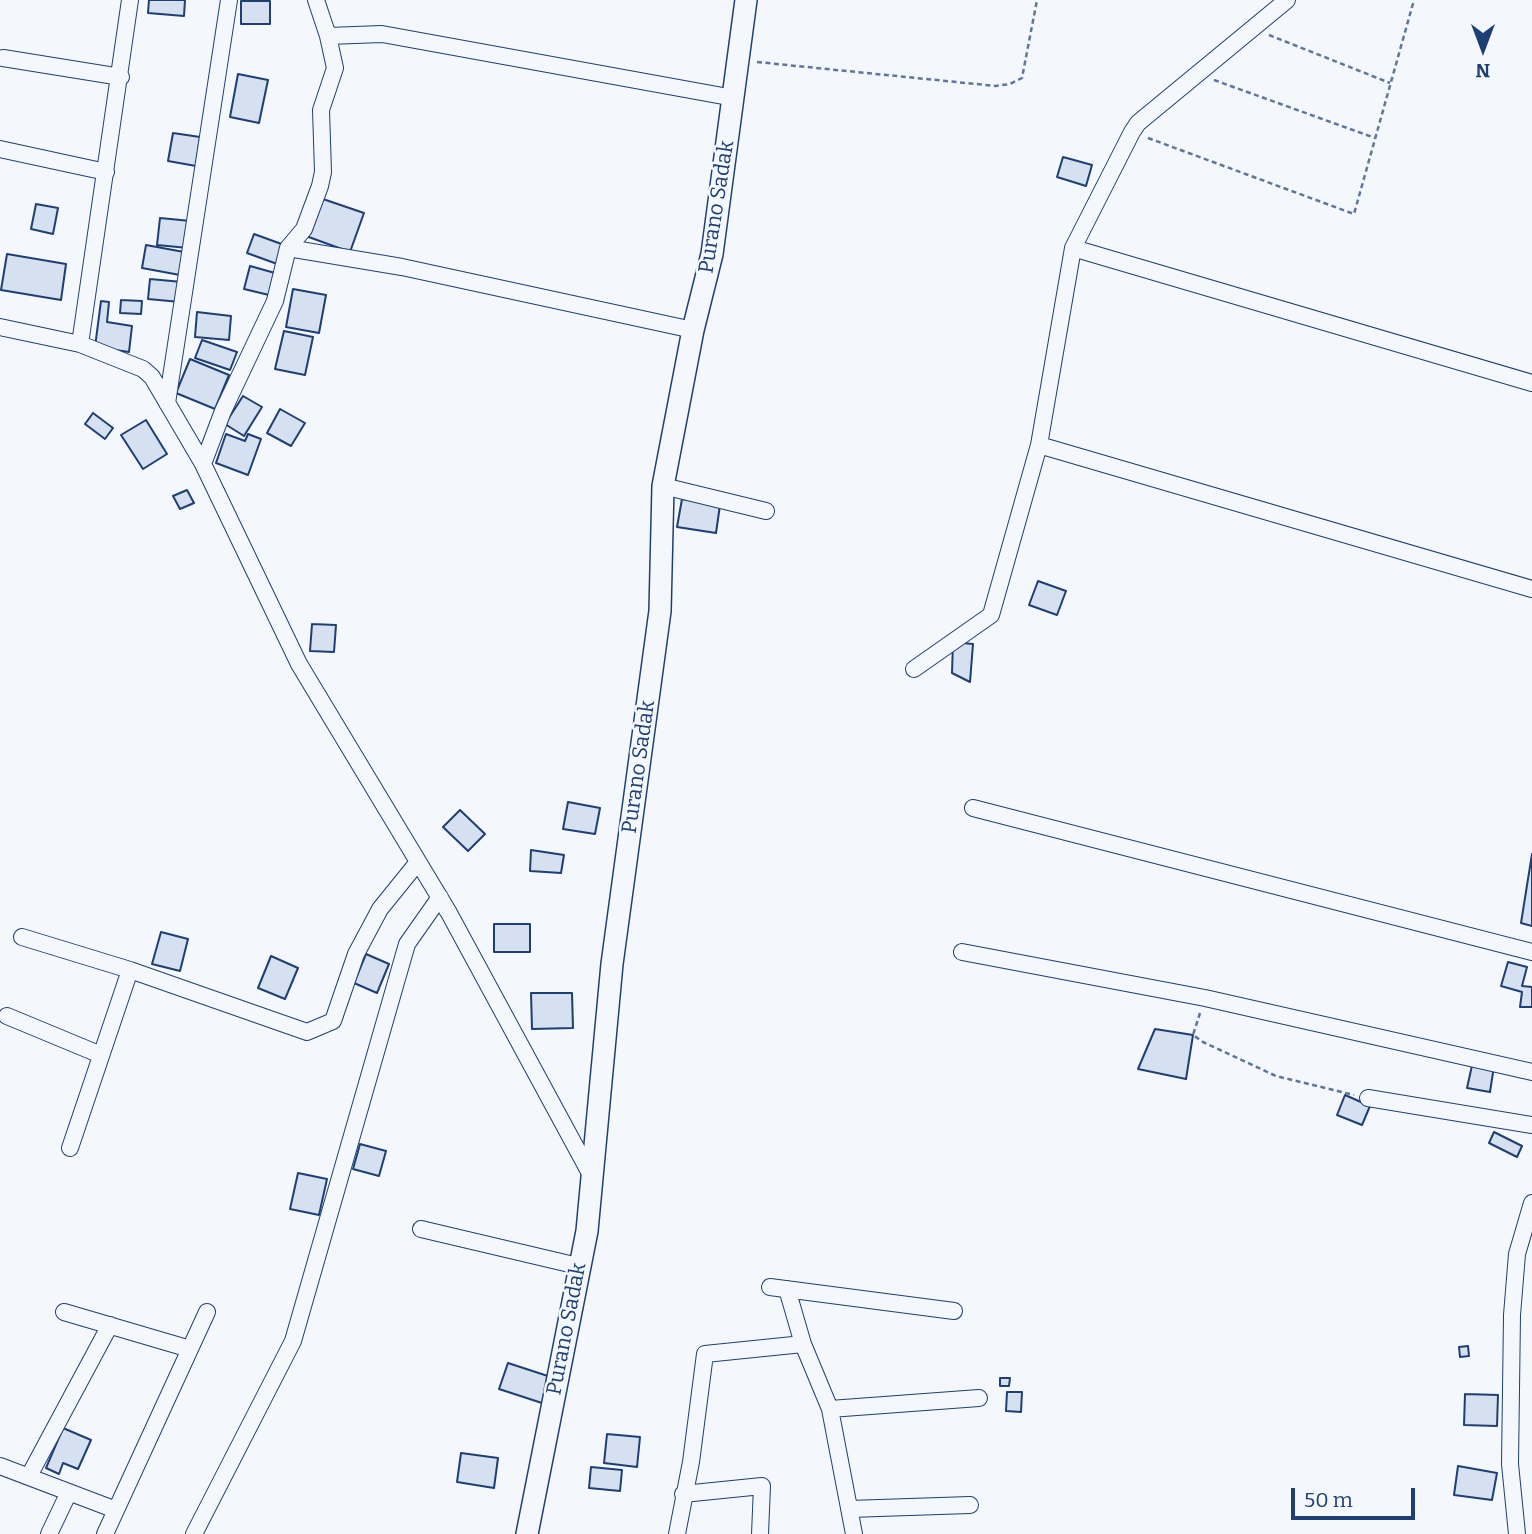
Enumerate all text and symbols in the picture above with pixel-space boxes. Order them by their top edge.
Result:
north arrow [1448,14,1518,84]
text: N [1476,59,1490,82]
street label: Purano Sadak [694,139,740,275]
street label: Purano Sadak [617,699,661,835]
street label: Purano Sadak [542,1261,592,1397]
scale bar [1294,1474,1418,1518]
text: 50 m [1304,1487,1353,1513]

